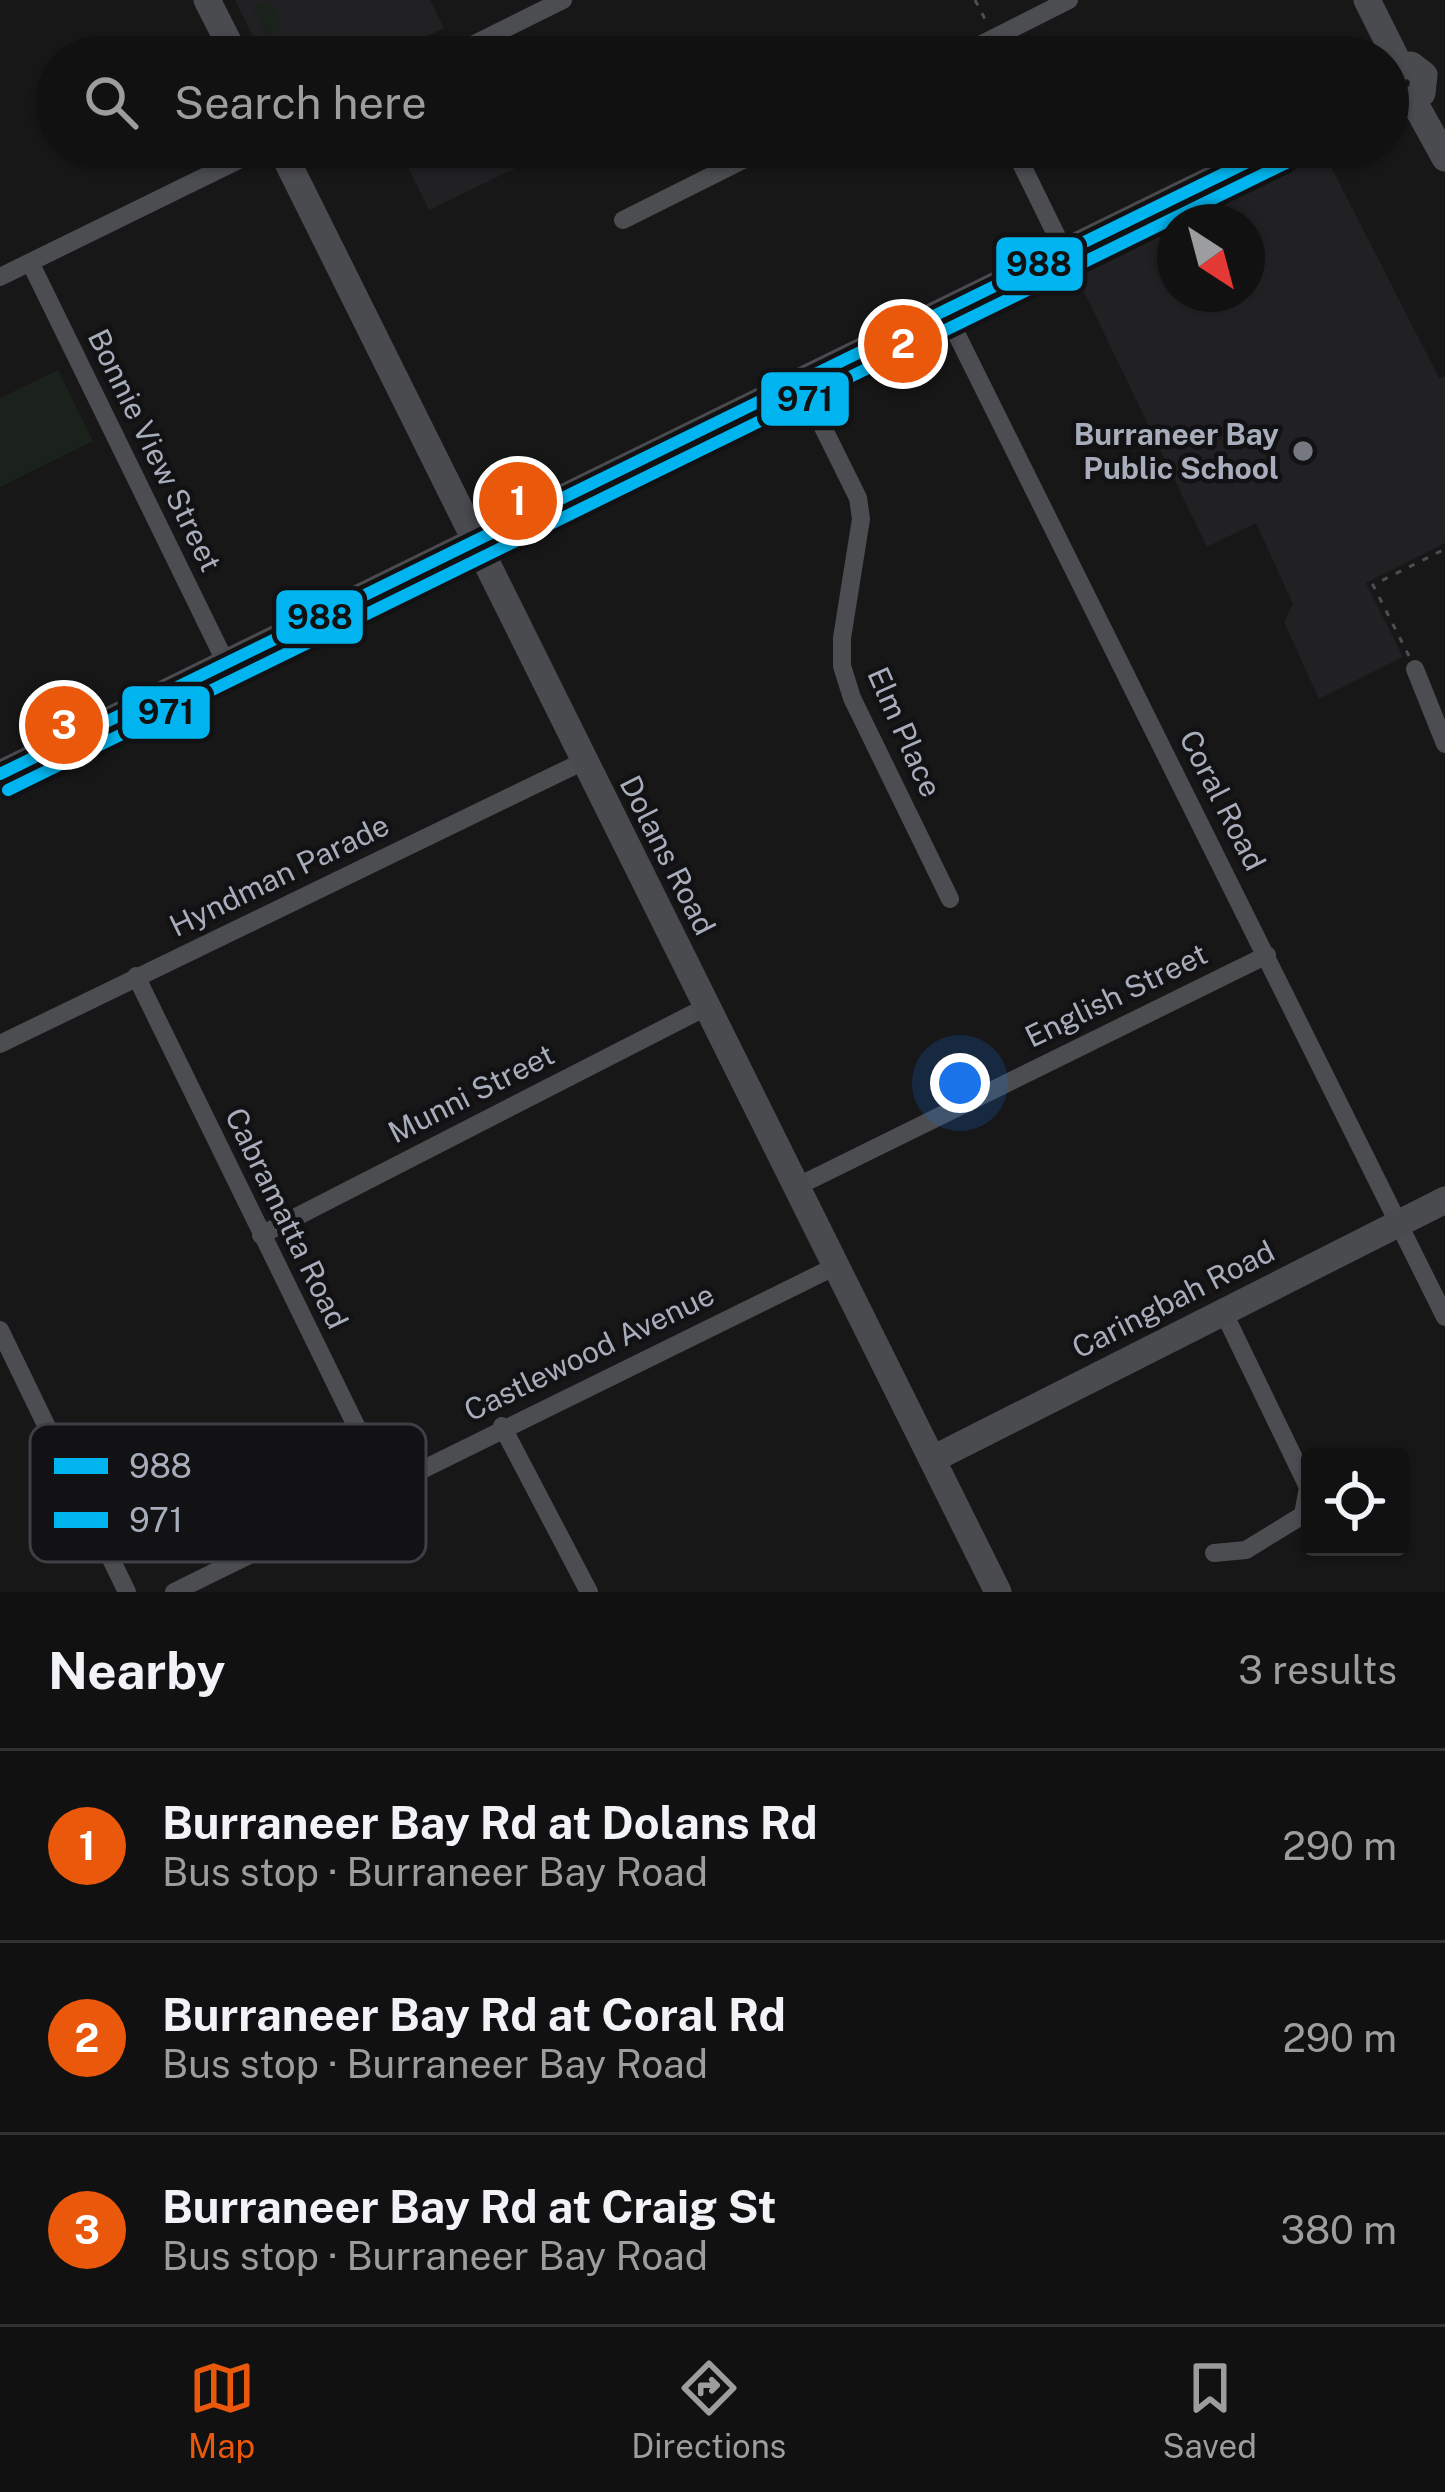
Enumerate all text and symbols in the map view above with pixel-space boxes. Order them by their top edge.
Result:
search box [36,36,1409,168]
icon: search [78,69,144,135]
text: Search here [174,76,427,129]
north arrow [1157,204,1265,312]
line badge: 988 [994,235,1085,293]
text: 988 [1006,245,1072,283]
pin: 2 [864,299,942,389]
street label: Bonnie View Street [81,323,229,577]
line badge: 971 [759,370,851,428]
text: 971 [777,380,833,418]
place label: Burraneer Bay Public School [1074,416,1279,486]
marker: Burraneer Bay Public School [1290,438,1316,464]
pin: 1 [479,456,557,546]
line badge: 988 [274,588,365,646]
text: 988 [287,598,353,636]
street label: Elm Place [860,662,950,802]
pin: 3 [25,680,103,770]
line badge: 971 [120,684,212,741]
text: 971 [138,693,194,731]
street label: Coral Road [1172,724,1274,876]
street label: Dolans Road [612,769,724,941]
street label: Hyndman Parade [163,806,395,944]
street label: English Street [1019,935,1213,1055]
street label: Munni Street [382,1036,560,1150]
your location [930,1053,990,1113]
street label: Cabramatta Road [218,1102,356,1334]
street label: Caringbah Road [1066,1233,1280,1365]
street label: Castlewood Avenue [458,1276,720,1428]
legend [30,1424,426,1562]
text: 988 [129,1447,192,1485]
map controls [1301,1448,1409,1556]
button: locate [1301,1448,1409,1556]
text: 971 [129,1501,183,1539]
text: Nearby [48,1641,225,1700]
text: 3 results [1238,1647,1397,1693]
text: Burraneer Bay Rd at Dolans Rd [162,1796,818,1849]
text: 1 [79,1823,95,1869]
text: 290 m [1283,1823,1397,1869]
text: Bus stop · Burraneer Bay Road [162,1849,708,1895]
text: Burraneer Bay Rd at Coral Rd [162,1988,786,2041]
text: 2 [75,2015,99,2061]
text: 290 m [1283,2015,1397,2061]
text: Bus stop · Burraneer Bay Road [162,2041,708,2087]
text: Burraneer Bay Rd at Craig St [162,2180,777,2233]
text: 3 [74,2207,100,2253]
text: 380 m [1281,2207,1397,2253]
text: Bus stop · Burraneer Bay Road [162,2233,708,2279]
tab: Map [188,2355,255,2465]
tab: Directions [631,2355,786,2465]
tab: Saved [1163,2355,1257,2465]

